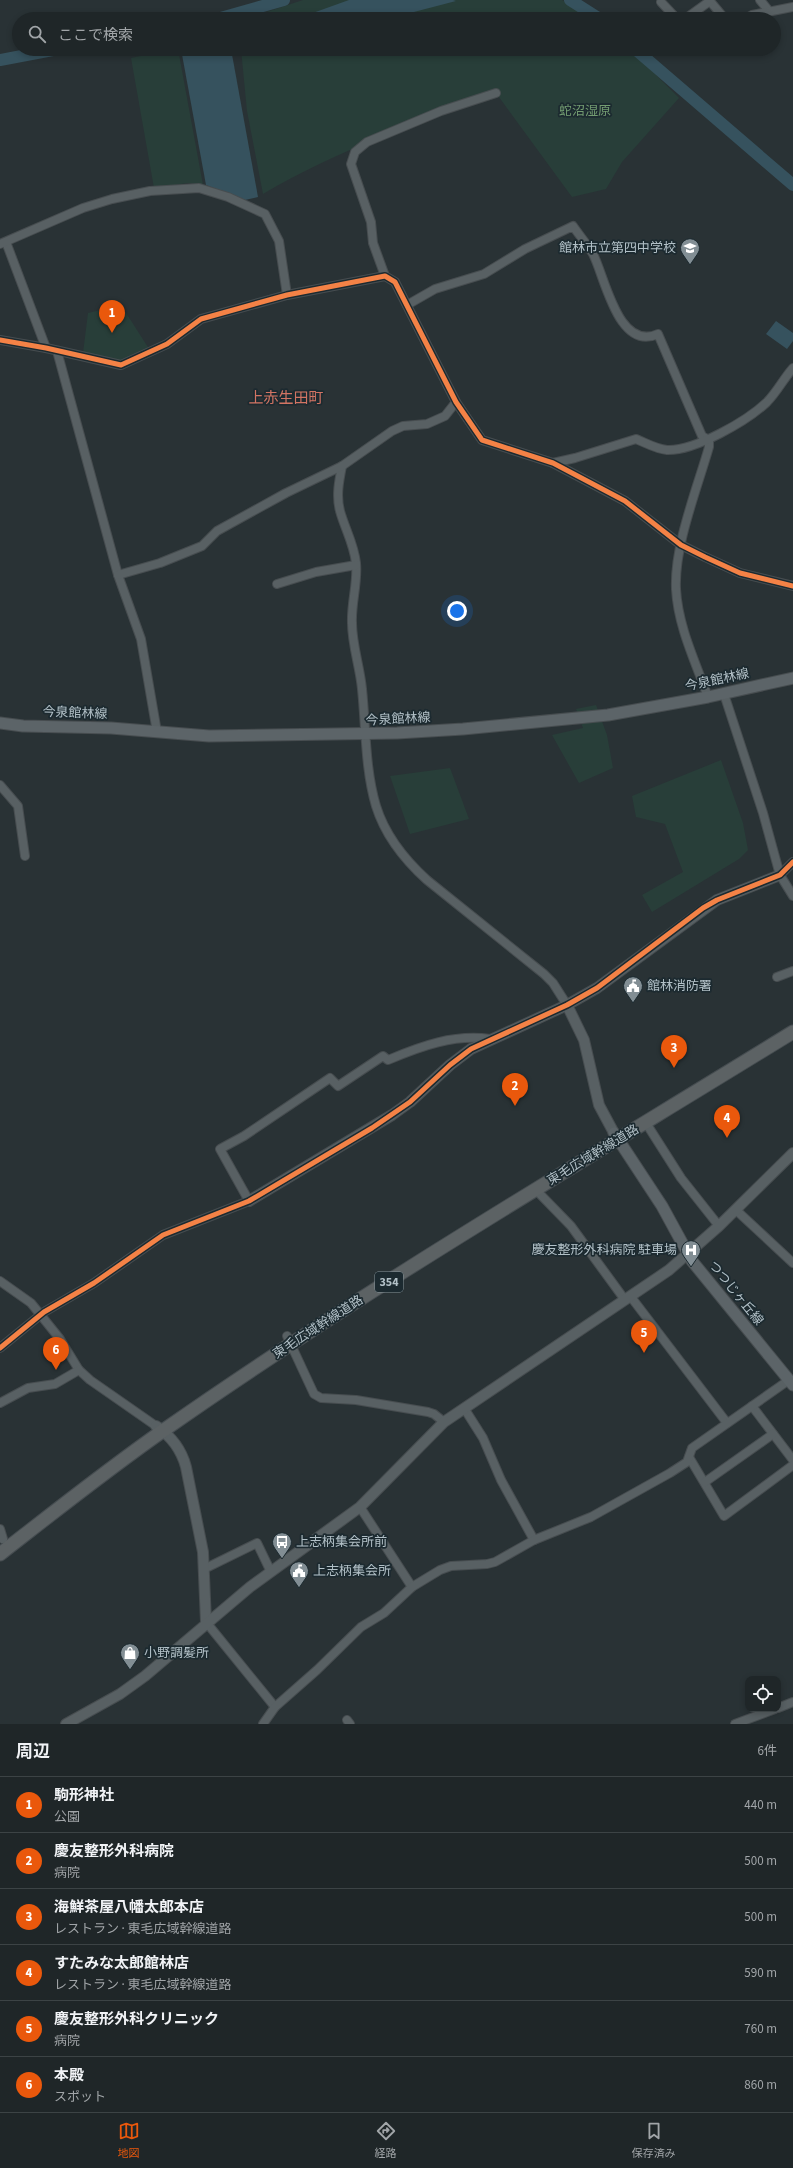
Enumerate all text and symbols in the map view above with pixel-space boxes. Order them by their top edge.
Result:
search box [12,12,781,56]
icon: search [26,23,48,45]
text: ここで検索 [58,25,133,46]
park label: 蛇沼湿原 [559,102,611,120]
school or university icon: 館林市立第四中学校 [679,237,701,265]
place label: 館林市立第四中学校 [559,239,676,257]
pin: 1 [99,300,125,333]
district label: 上赤生田町 [248,388,324,409]
your location [447,601,467,621]
street label: 今泉館林線 [683,664,751,696]
street label: 今泉館林線 [42,703,108,723]
street label: 今泉館林線 [365,708,431,730]
public building icon: 館林消防署 [622,975,644,1003]
place label: 館林消防署 [647,977,712,995]
pin: 3 [661,1035,687,1068]
pin: 2 [502,1073,528,1106]
pin: 4 [714,1105,740,1138]
street label: 東毛広域幹線道路 [544,1120,642,1190]
hospital icon: 慶友整形外科病院 駐車場 [680,1239,702,1267]
place label: 慶友整形外科病院 駐車場 [531,1241,677,1259]
street label: つつじヶ丘線 [704,1257,768,1329]
road number: 354 [375,1272,403,1292]
street label: 東毛広域幹線道路 [269,1291,367,1363]
pin: 5 [631,1320,657,1353]
pin: 6 [43,1337,69,1370]
bus stop icon: 上志柄集会所前 [271,1531,293,1559]
place label: 上志柄集会所前 [296,1533,387,1551]
public building icon: 上志柄集会所 [288,1560,310,1588]
place label: 上志柄集会所 [313,1562,391,1580]
shop icon: 小野調髪所 [119,1642,141,1670]
place label: 小野調髪所 [144,1644,209,1662]
map controls [745,1676,781,1712]
button: locate [745,1676,781,1712]
text: 周辺 [16,1740,50,1764]
text: 6件 [758,1742,777,1760]
text: 駒形神社 [54,1785,114,1806]
text: 1 [26,1796,32,1814]
text: 440 m [744,1796,777,1814]
text: 公園 [54,1808,80,1826]
text: 慶友整形外科病院 [54,1841,174,1862]
text: 2 [26,1852,32,1870]
text: 500 m [744,1852,777,1870]
text: 病院 [54,1864,80,1882]
text: 海鮮茶屋八幡太郎本店 [54,1897,204,1918]
text: 3 [26,1908,32,1926]
text: 500 m [744,1908,777,1926]
text: レストラン · 東毛広域幹線道路 [54,1920,231,1938]
text: すたみな太郎館林店 [54,1953,189,1974]
text: 4 [26,1964,32,1982]
text: 590 m [744,1964,777,1982]
text: レストラン · 東毛広域幹線道路 [54,1976,231,1994]
text: 慶友整形外科クリニック [54,2009,219,2030]
text: 5 [26,2020,32,2038]
text: 760 m [744,2020,777,2038]
text: 病院 [54,2032,80,2050]
text: 本殿 [54,2065,84,2086]
text: 6 [26,2076,32,2094]
text: 860 m [744,2076,777,2094]
text: スポット [54,2088,106,2106]
tab: 地図 [118,2120,140,2161]
tab: 経路 [375,2120,397,2161]
tab: 保存済み [632,2120,676,2161]

